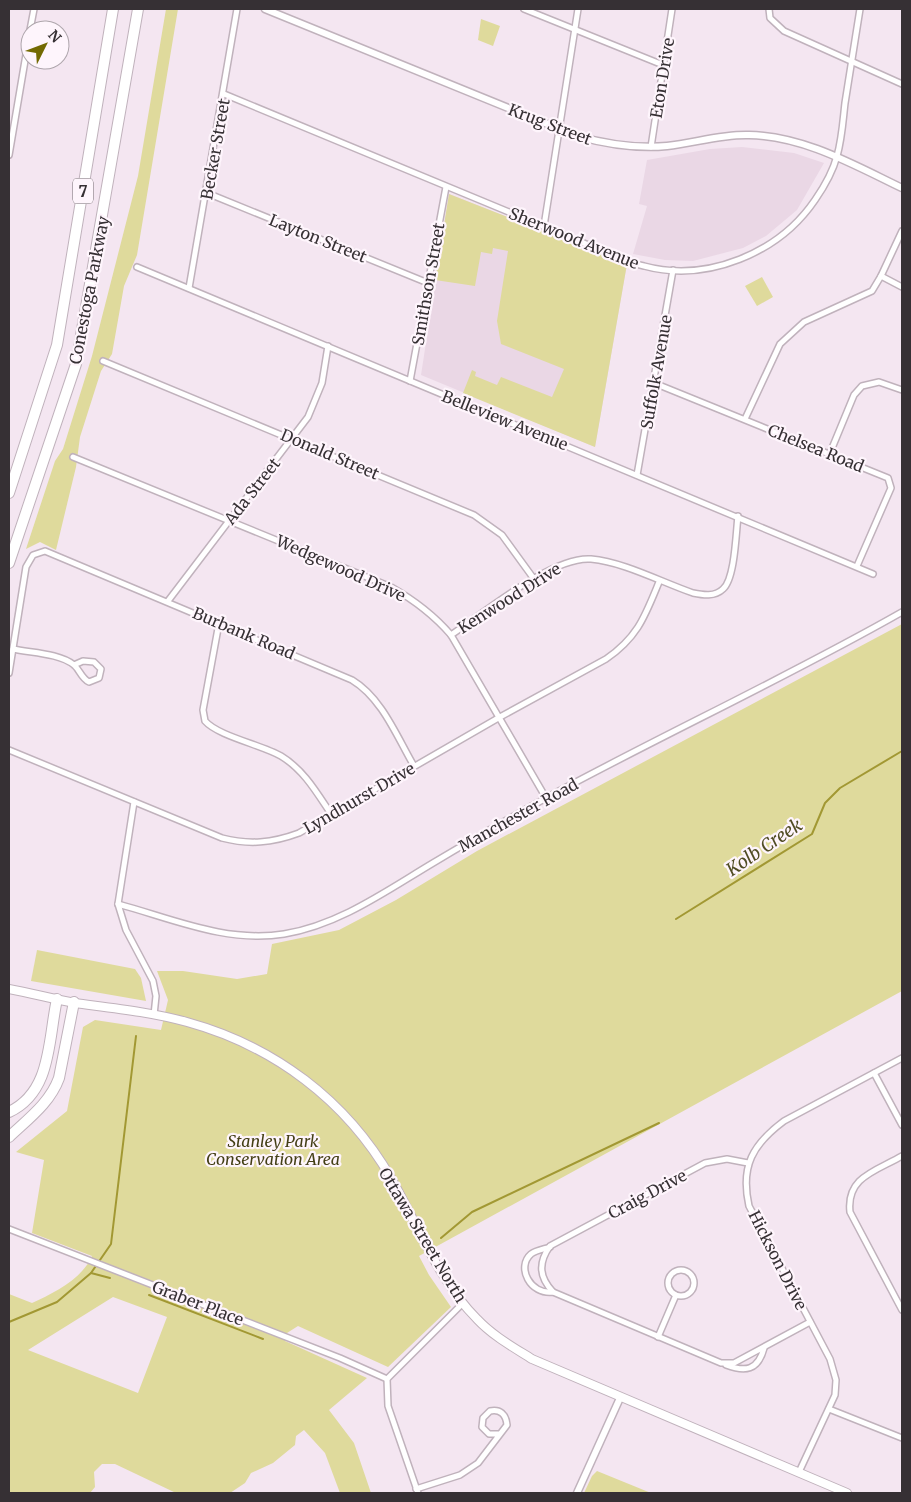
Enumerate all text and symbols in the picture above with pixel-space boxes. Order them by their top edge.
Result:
north arrow [20,20,70,70]
text: N [44,26,65,46]
street label: Eton Drive [646,36,678,120]
street label: Becker Street [196,96,234,201]
street label: Krug Street [505,99,595,149]
road number: 7 [73,178,93,204]
street label: Sherwood Avenue [506,203,642,273]
street label: Layton Street [266,209,370,267]
street label: Conestoga Parkway [65,214,113,366]
street label: Smithson Street [407,220,449,347]
street label: Suffolk Avenue [636,313,676,431]
street label: Belleview Avenue [439,386,571,454]
street label: Chelsea Road [765,420,867,476]
street label: Donald Street [278,424,383,484]
street label: Ada Street [219,453,285,529]
street label: Wedgewood Drive [272,530,409,605]
street label: Kenwood Drive [454,558,564,638]
street label: Burbank Road [190,602,299,664]
street label: Lyndhurst Drive [300,758,418,838]
street label: Manchester Road [455,774,582,856]
water label: Kolb Creek [721,813,807,881]
park label: Stanley Park Conservation Area [206,1131,340,1169]
street label: Ottawa Street North [375,1164,471,1306]
street label: Craig Drive [604,1165,690,1223]
street label: Hickson Drive [744,1207,812,1313]
street label: Graber Place [150,1276,246,1330]

